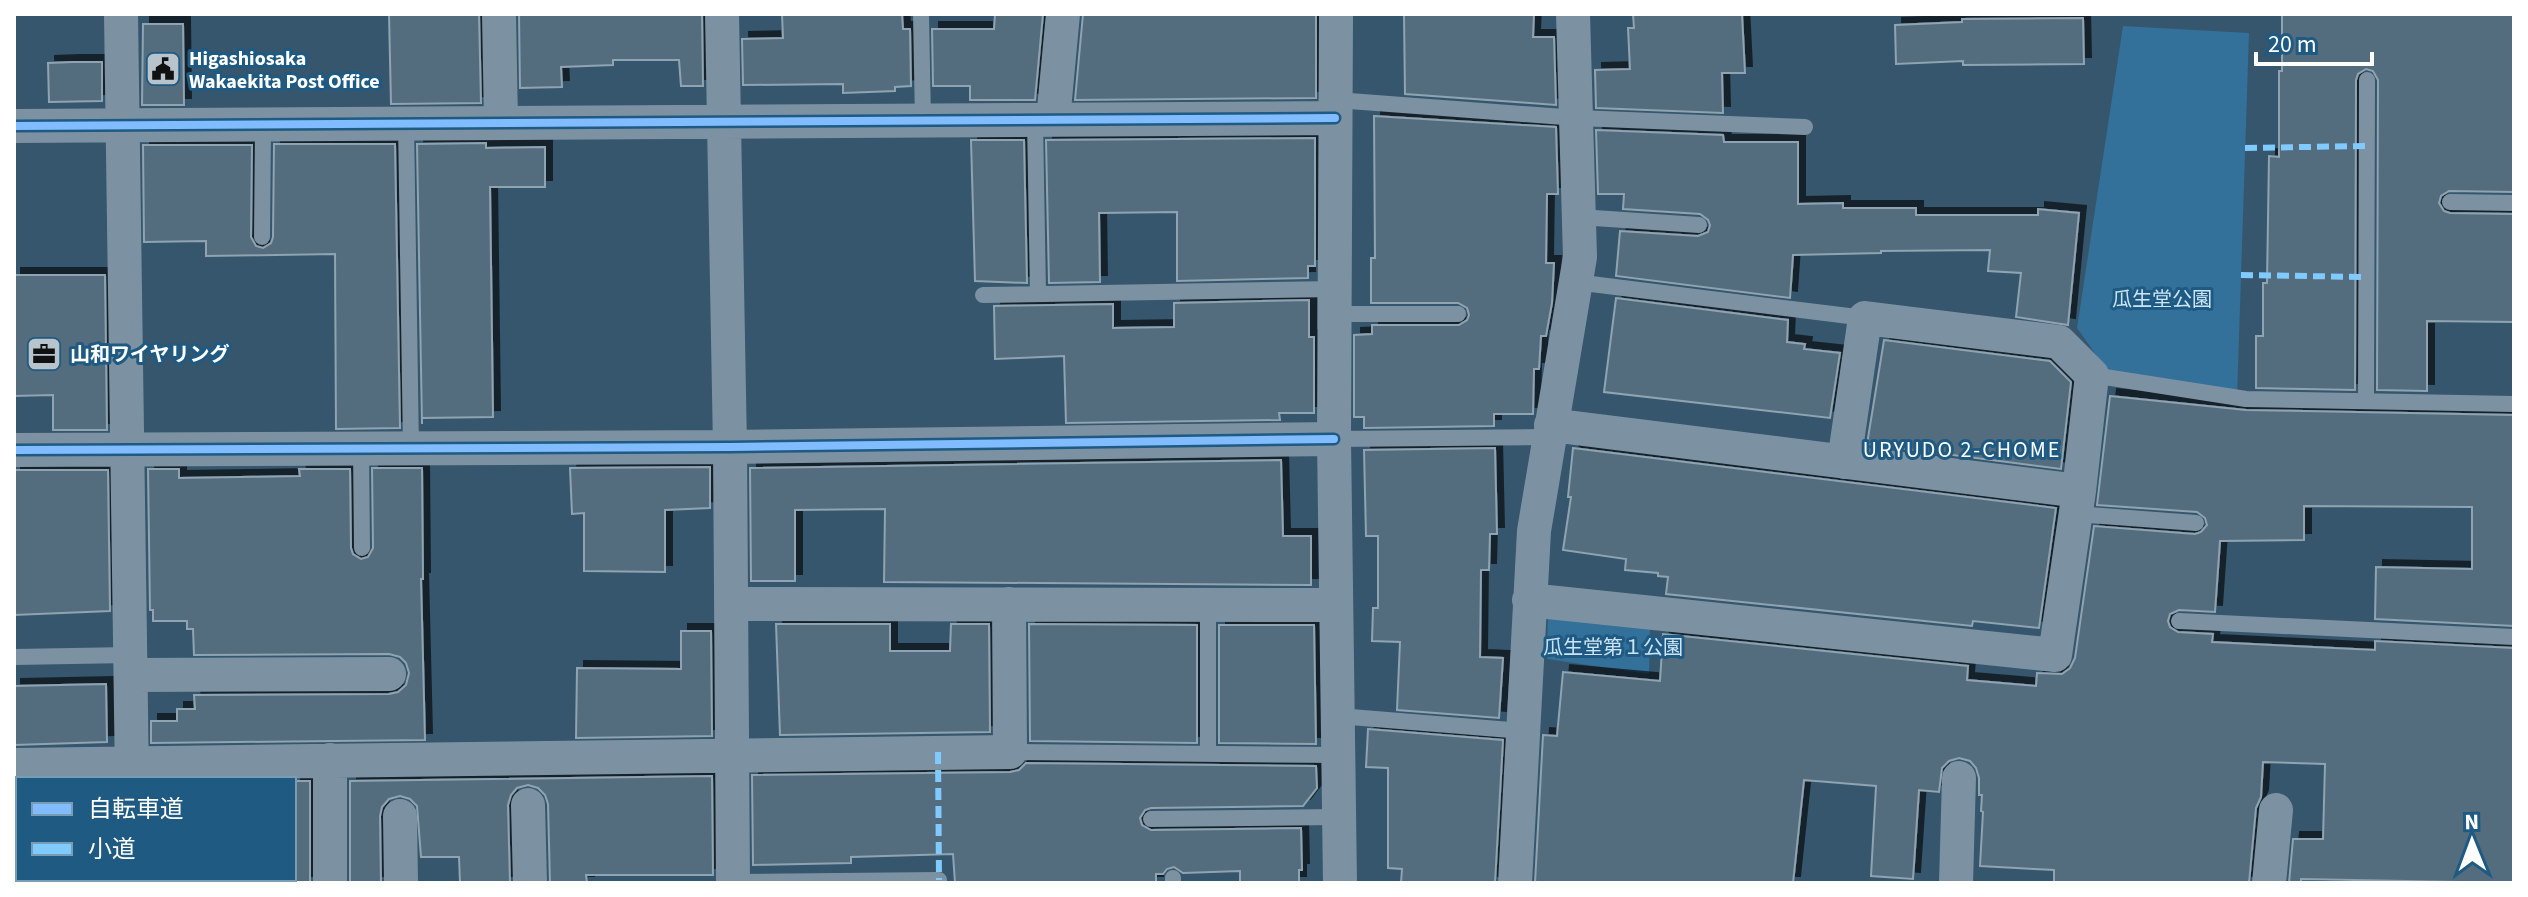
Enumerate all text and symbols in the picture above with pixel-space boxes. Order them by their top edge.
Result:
scale bar [2256,16,2372,66]
text: 20 m [2268,27,2317,62]
place label: Higashiosaka Wakaekita Post Office [189,45,380,96]
public building icon: Higashiosaka Wakaekita Post Office [144,50,182,88]
park label: 瓜生堂公園 [2112,286,2212,314]
office icon: 山和ワイヤリング [25,335,63,373]
place label: 山和ワイヤリング [70,341,229,369]
district label: URYUDO 2-CHOME [1863,434,2061,466]
park label: 瓜生堂第１公園 [1543,634,1683,662]
legend [16,777,296,881]
text: 自転車道 [88,792,184,827]
north arrow [2432,801,2512,881]
text: N [2464,806,2479,838]
text: 小道 [88,832,136,867]

